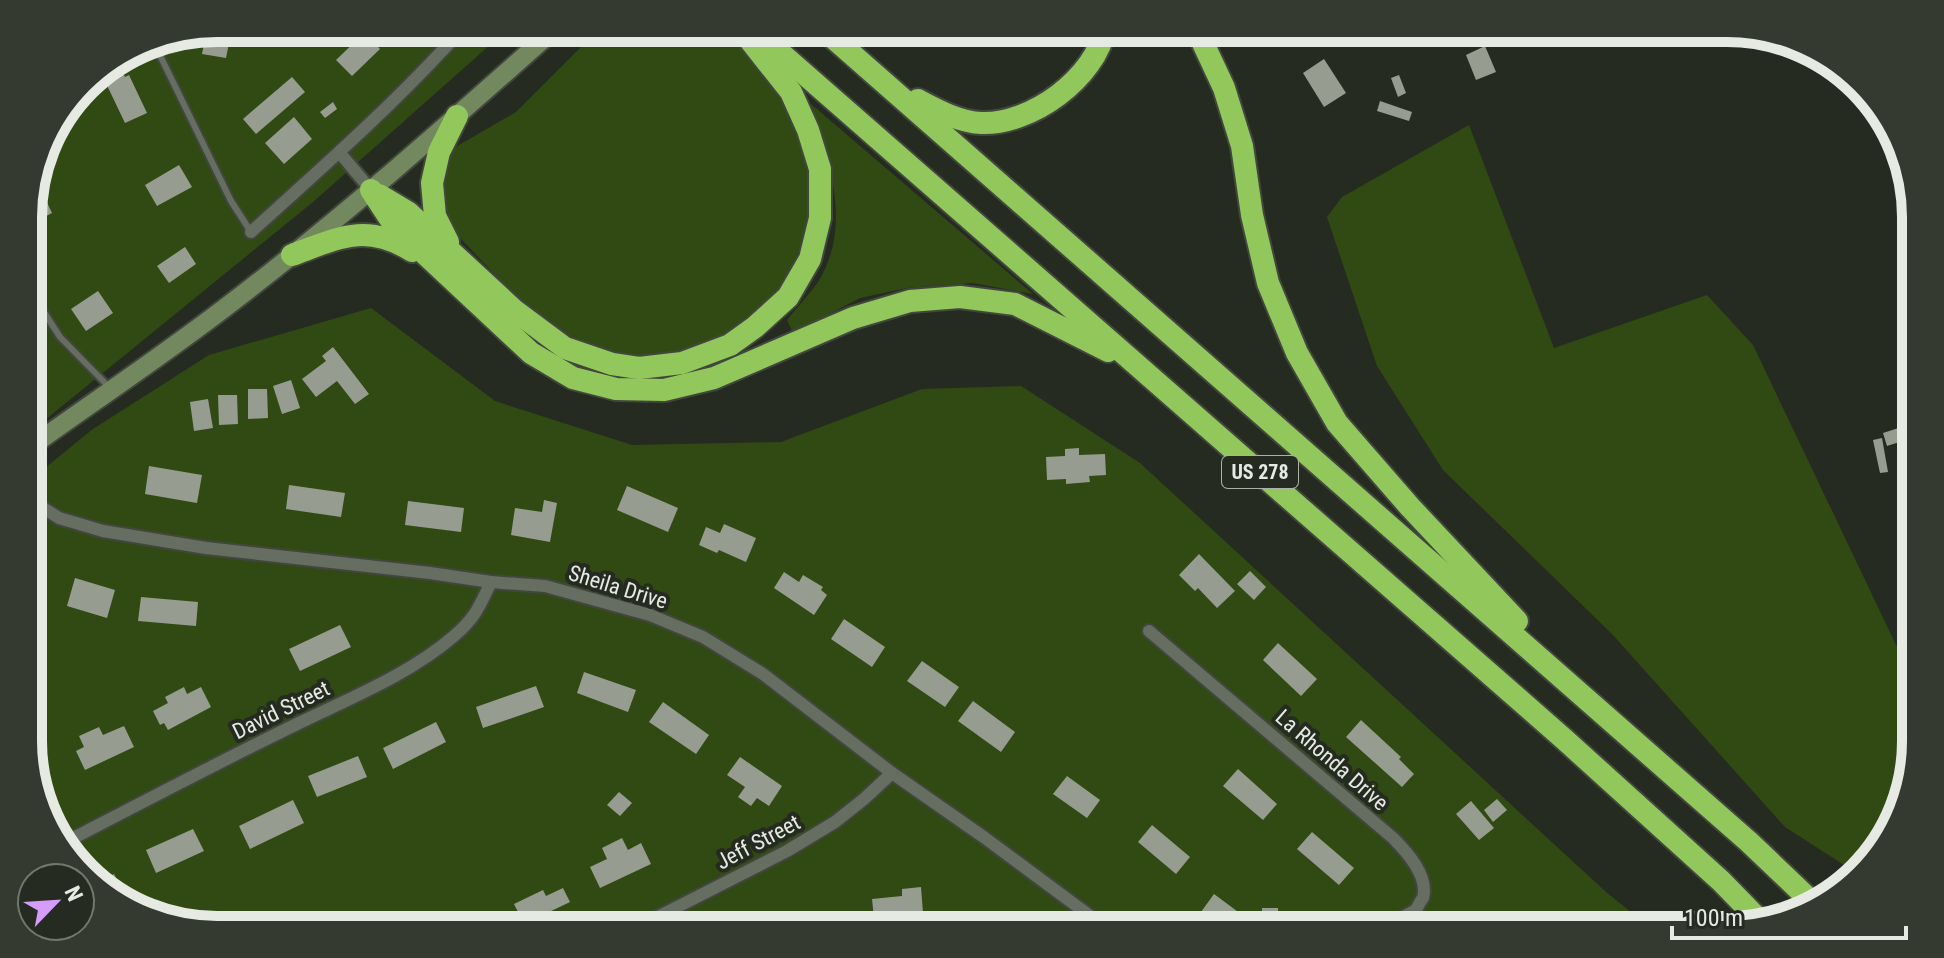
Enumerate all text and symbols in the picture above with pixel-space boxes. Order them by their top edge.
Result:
road number: US 278 [1222,456,1298,488]
street label: Sheila Drive [566,560,670,614]
street label: David Street [228,676,334,744]
street label: La Rhonda Drive [1271,704,1393,816]
street label: Jeff Street [712,809,804,875]
north arrow [16,862,96,942]
text: N [59,882,88,905]
scale bar [1672,890,1906,940]
text: 100 m [1684,904,1743,932]

